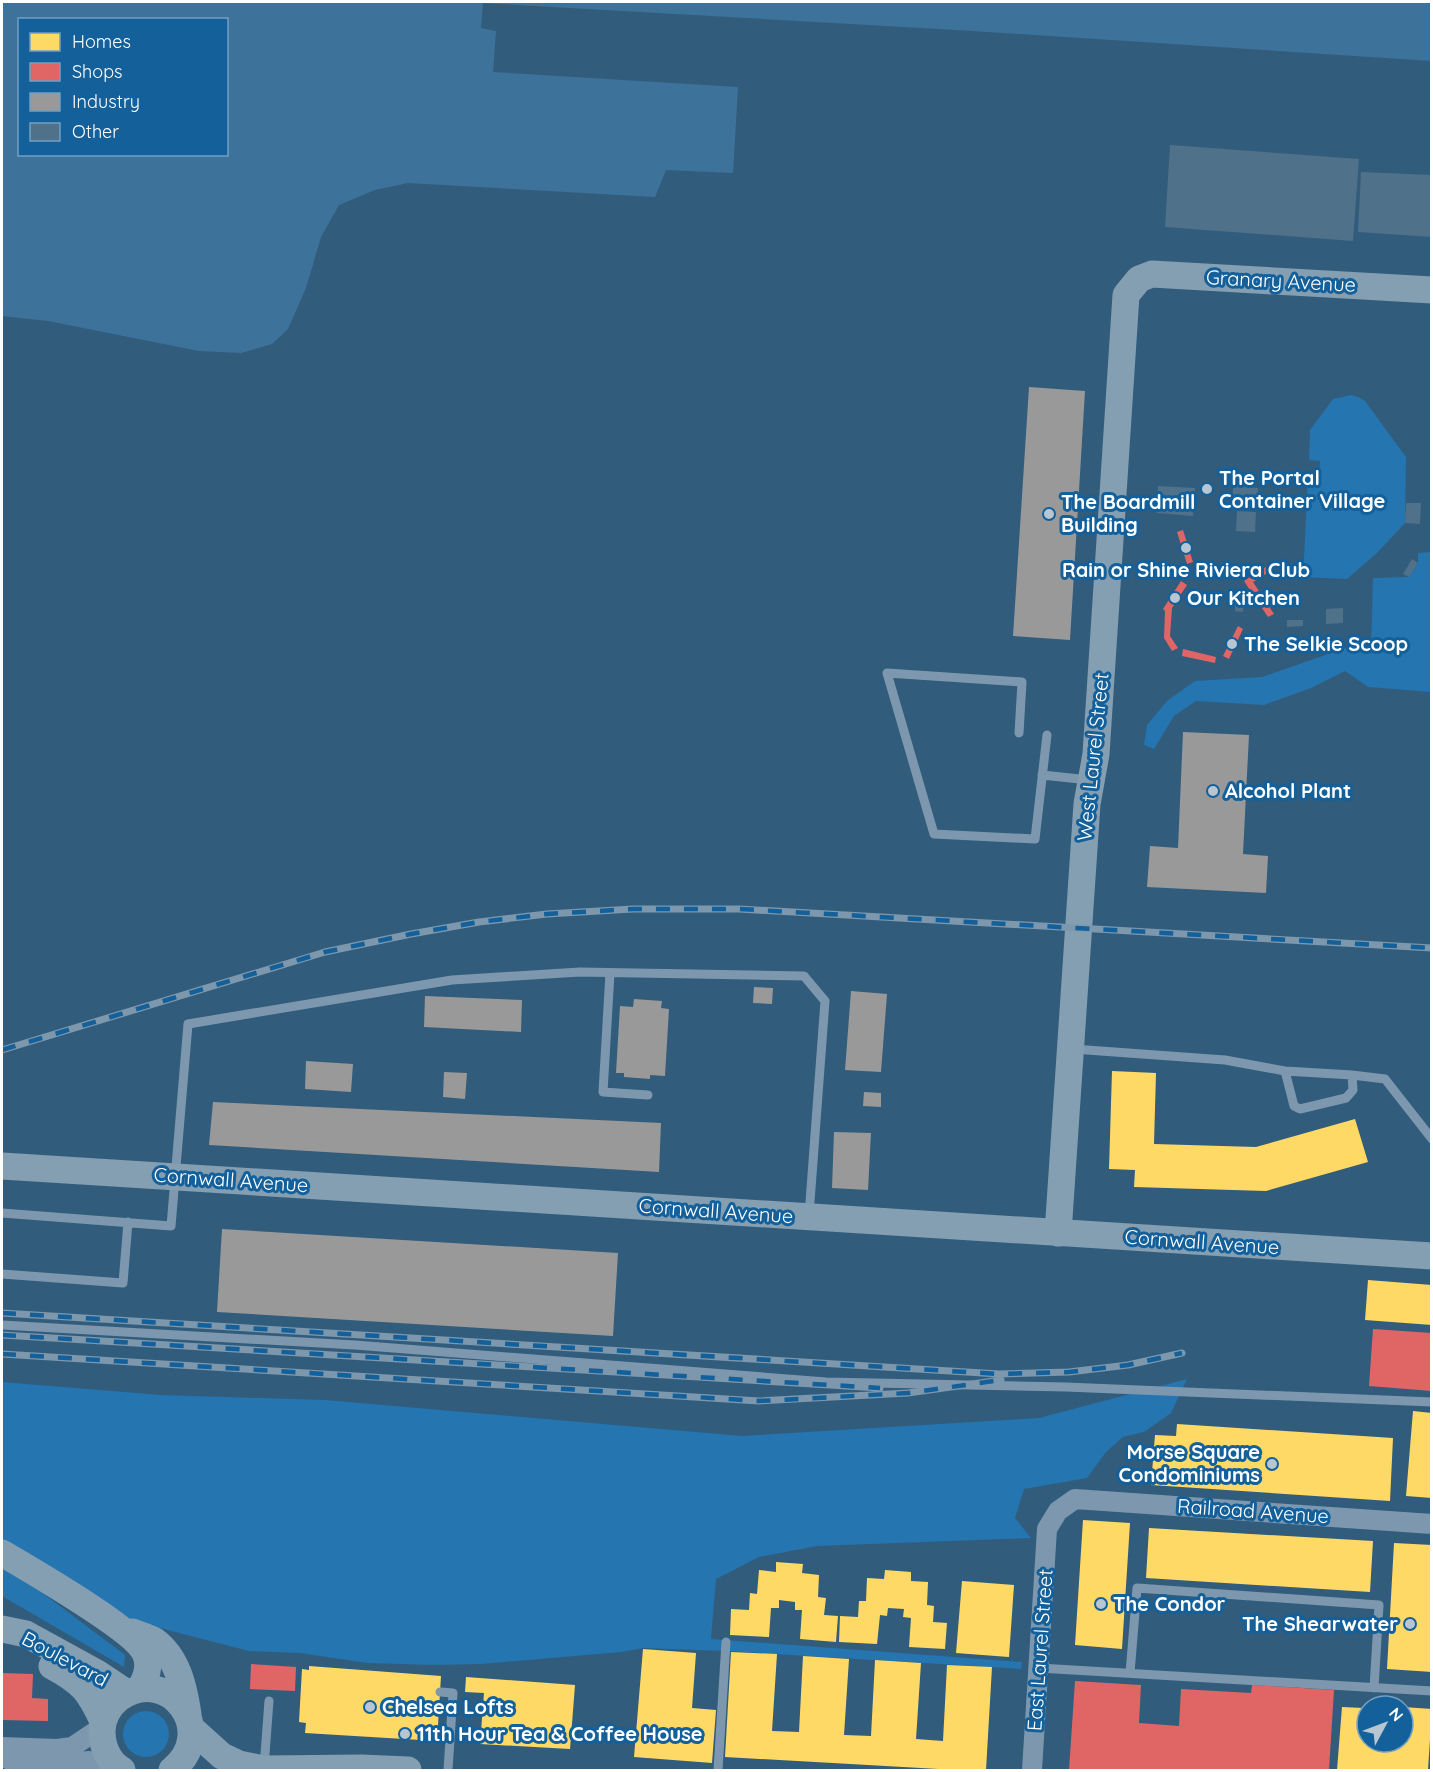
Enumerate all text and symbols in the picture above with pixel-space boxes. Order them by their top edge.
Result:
legend [18,18,228,156]
text: Homes [72,30,131,53]
text: Shops [72,60,123,83]
text: Industry [72,90,140,113]
text: Other [72,120,119,143]
street label: Granary Avenue [1205,264,1357,297]
place label: The Portal Container Village [1219,465,1385,513]
marker: The Portal Container Village [1200,482,1214,496]
place label: The Boardmill Building [1061,489,1196,537]
marker: The Boardmill Building [1042,507,1056,521]
marker: Rain or Shine Riviera Club [1179,541,1193,555]
place label: Rain or Shine Riviera Club [1062,557,1310,582]
place label: Our Kitchen [1187,585,1300,610]
marker: Our Kitchen [1168,591,1182,605]
place label: The Selkie Scoop [1244,631,1408,656]
marker: The Selkie Scoop [1225,637,1239,651]
street label: West Laurel Street [1071,671,1114,842]
place label: Alcohol Plant [1225,778,1351,803]
marker: Alcohol Plant [1206,784,1220,798]
street label: Cornwall Avenue [153,1162,309,1197]
street label: Cornwall Avenue [638,1193,794,1228]
street label: Cornwall Avenue [1124,1224,1280,1259]
place label: Morse Square Condominiums [1118,1439,1260,1487]
marker: Morse Square Condominiums [1265,1457,1279,1471]
street label: Railroad Avenue [1176,1493,1330,1528]
street label: East Laurel Street [1021,1568,1058,1732]
place label: The Condor [1113,1591,1226,1616]
marker: The Condor [1094,1597,1108,1611]
place label: The Shearwater [1242,1611,1398,1636]
marker: The Shearwater [1403,1617,1417,1631]
street label: Boulevard [18,1625,113,1692]
place label: Chelsea Lofts [382,1694,514,1719]
north arrow [1355,1694,1415,1754]
marker: Chelsea Lofts [363,1700,377,1714]
text: N [1385,1703,1408,1725]
place label: 11th Hour Tea & Coffee House [417,1721,703,1746]
marker: 11th Hour Tea & Coffee House [398,1727,412,1741]

